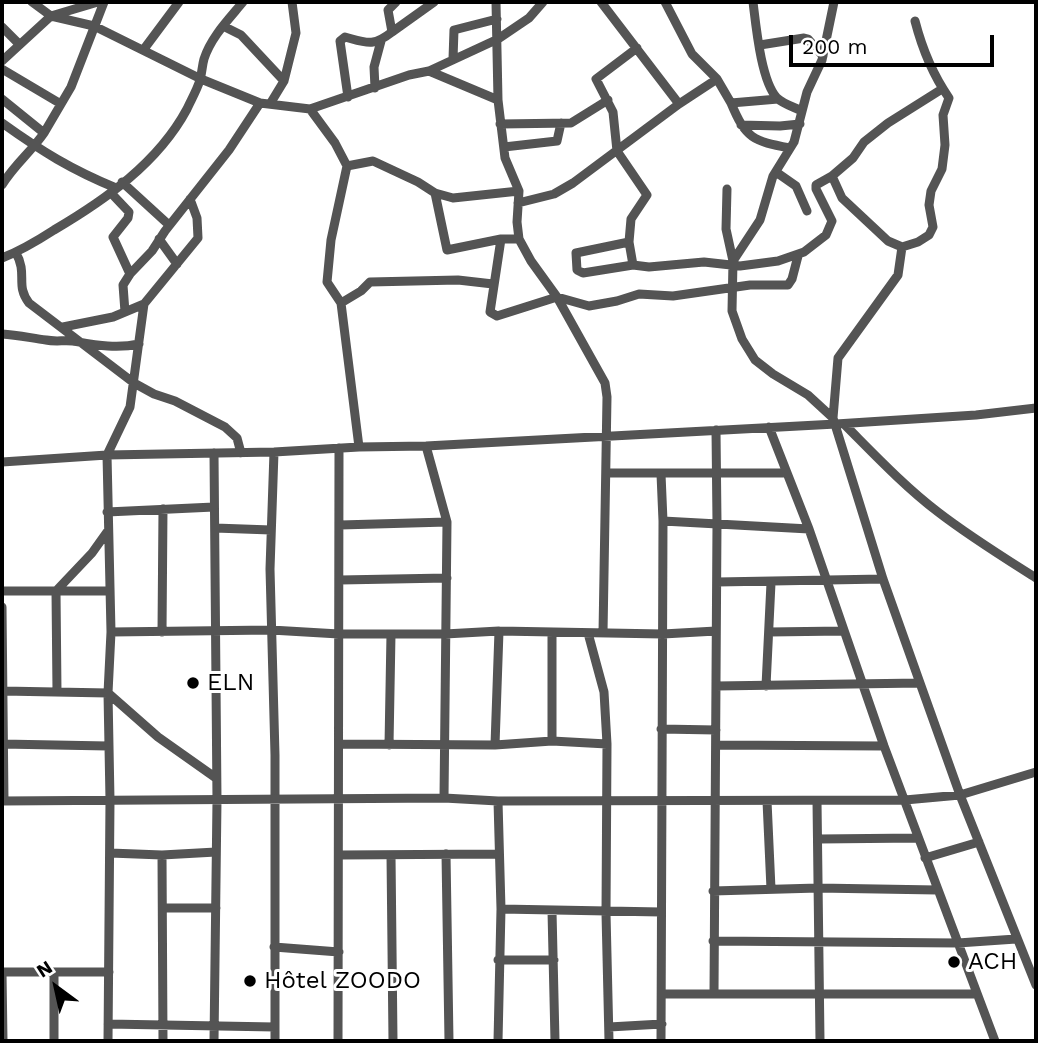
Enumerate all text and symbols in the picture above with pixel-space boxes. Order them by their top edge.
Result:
scale bar [793,21,998,65]
text: 200 m [802,34,868,59]
place label: ELN [207,669,254,697]
marker: ELN [185,675,201,691]
place label: ACH [968,948,1017,976]
north arrow [21,952,91,1022]
marker: ACH [946,954,962,970]
text: N [32,955,56,982]
place label: Hôtel ZOODO [264,967,421,995]
marker: Hôtel ZOODO [242,973,258,989]

